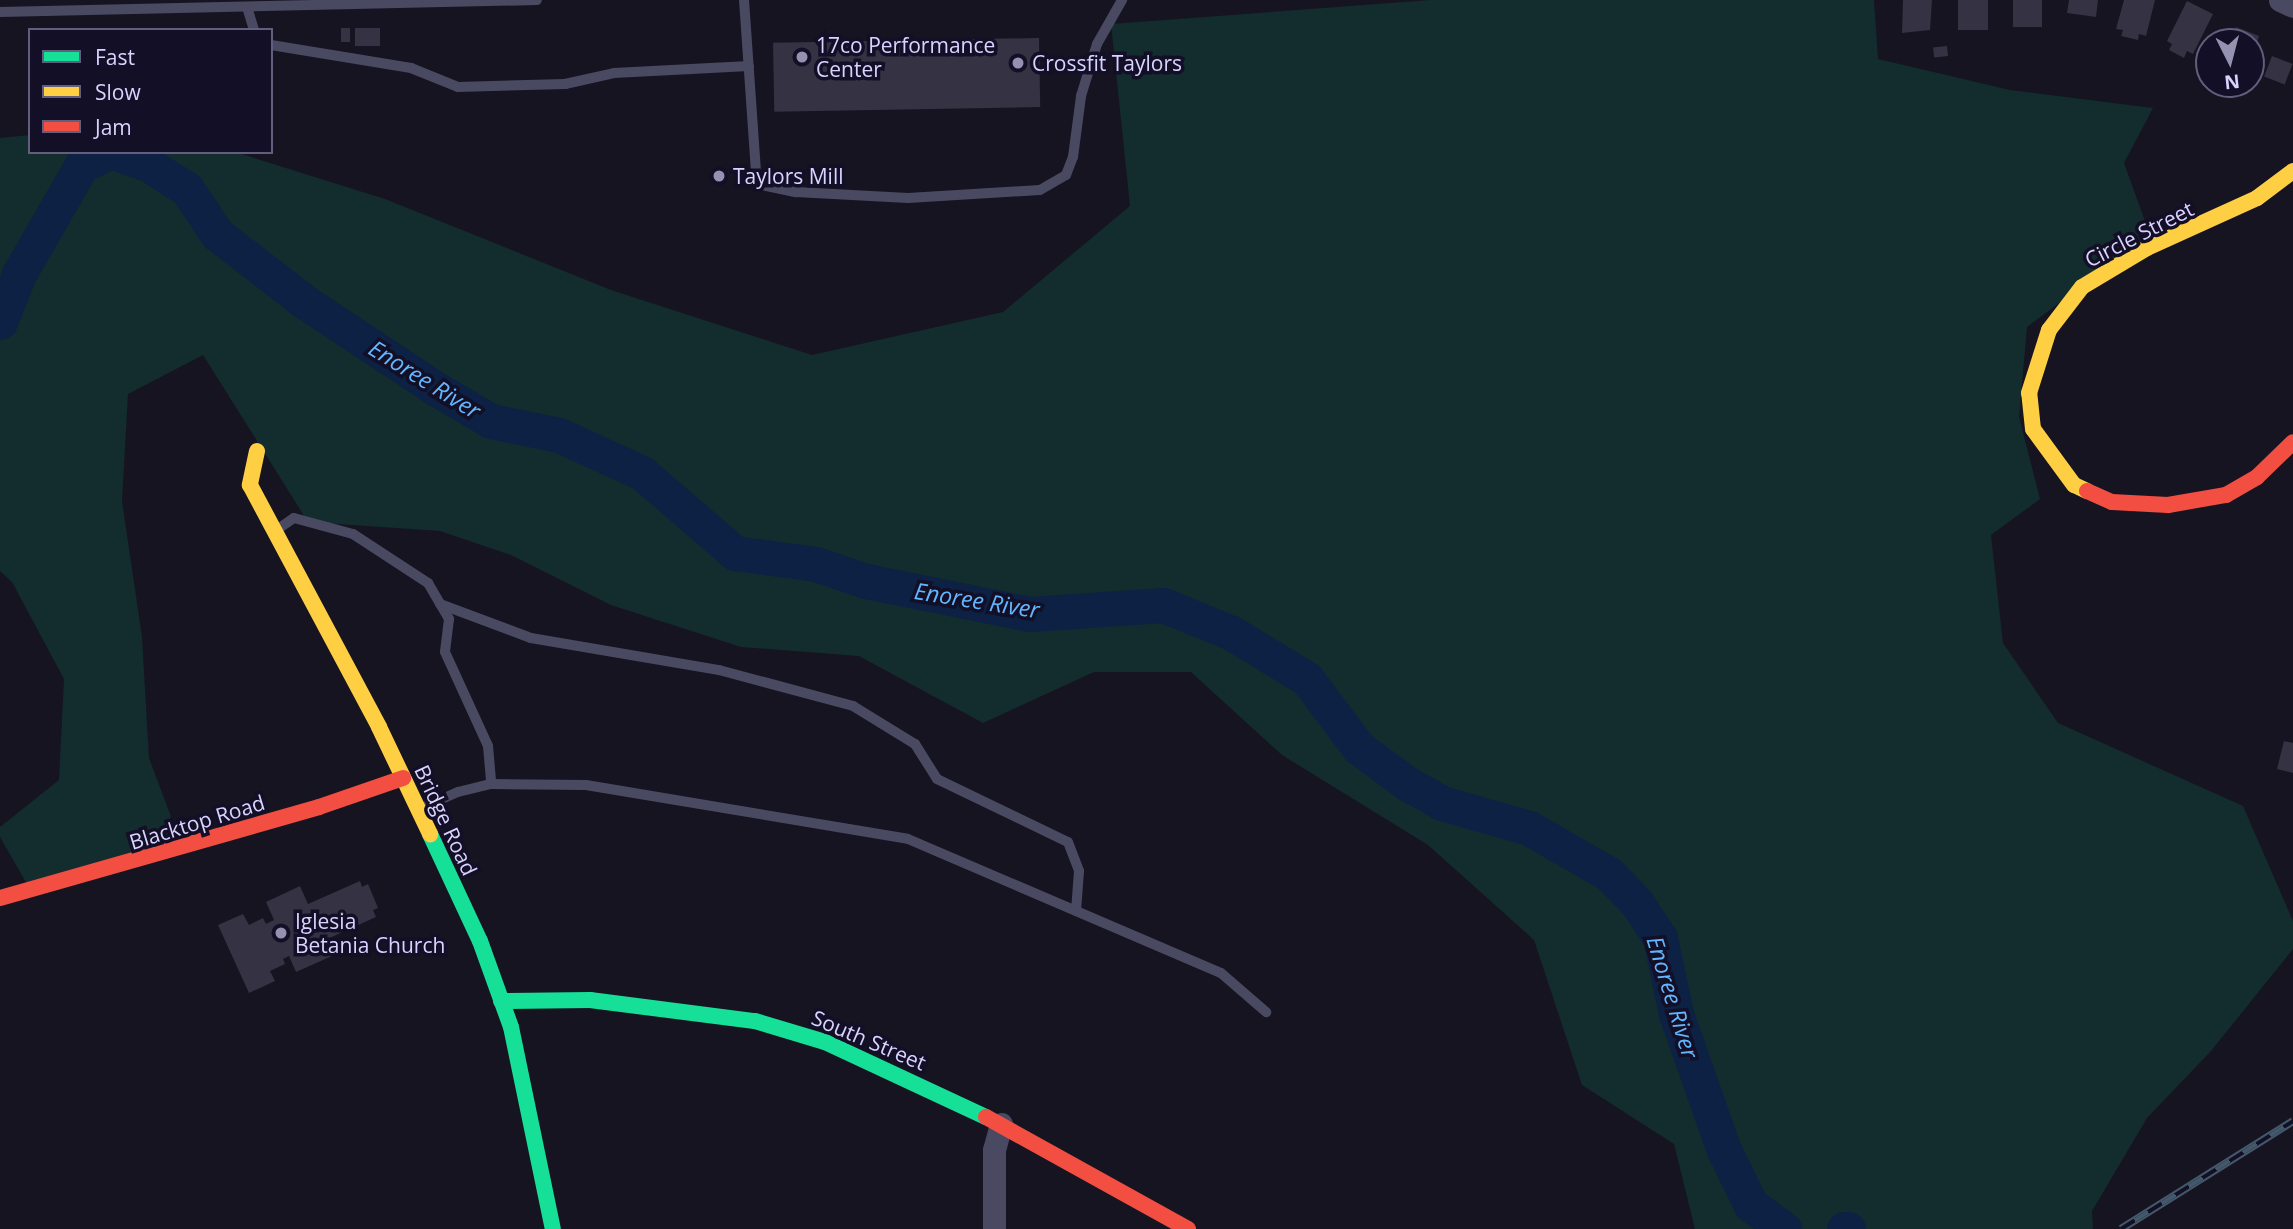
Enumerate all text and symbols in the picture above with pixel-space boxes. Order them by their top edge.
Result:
legend [28,28,273,154]
north arrow [2195,28,2265,98]
place label: 17co Performance Center [816,32,995,82]
text: Fast [95,43,135,71]
marker: 17co Performance Center [794,49,810,65]
place label: Crossfit Taylors [1032,50,1182,76]
marker: Crossfit Taylors [1010,55,1026,71]
text: N [2223,68,2241,96]
text: Slow [95,78,141,106]
text: Jam [95,113,132,141]
place label: Taylors Mill [733,163,844,189]
marker: Taylors Mill [711,168,727,184]
street label: Circle Street [2081,196,2197,272]
water label: Enoree River [364,334,486,424]
water label: Enoree River [913,577,1041,623]
street label: Bridge Road [409,761,483,879]
street label: Blacktop Road [126,789,268,855]
place label: Iglesia Betania Church [295,908,445,958]
marker: Iglesia Betania Church [273,925,289,941]
water label: Enoree River [1641,933,1705,1061]
street label: South Street [808,1005,930,1075]

